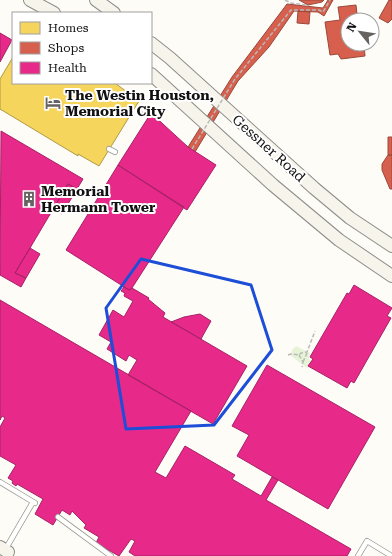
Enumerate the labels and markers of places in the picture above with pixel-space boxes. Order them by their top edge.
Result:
place label: The Westin Houston, Memorial City [65,87,214,119]
hotel icon: The Westin Houston, Memorial City [44,94,62,112]
place label: Memorial Hermann Tower [41,183,156,215]
building icon: Memorial Hermann Tower [20,190,38,208]

